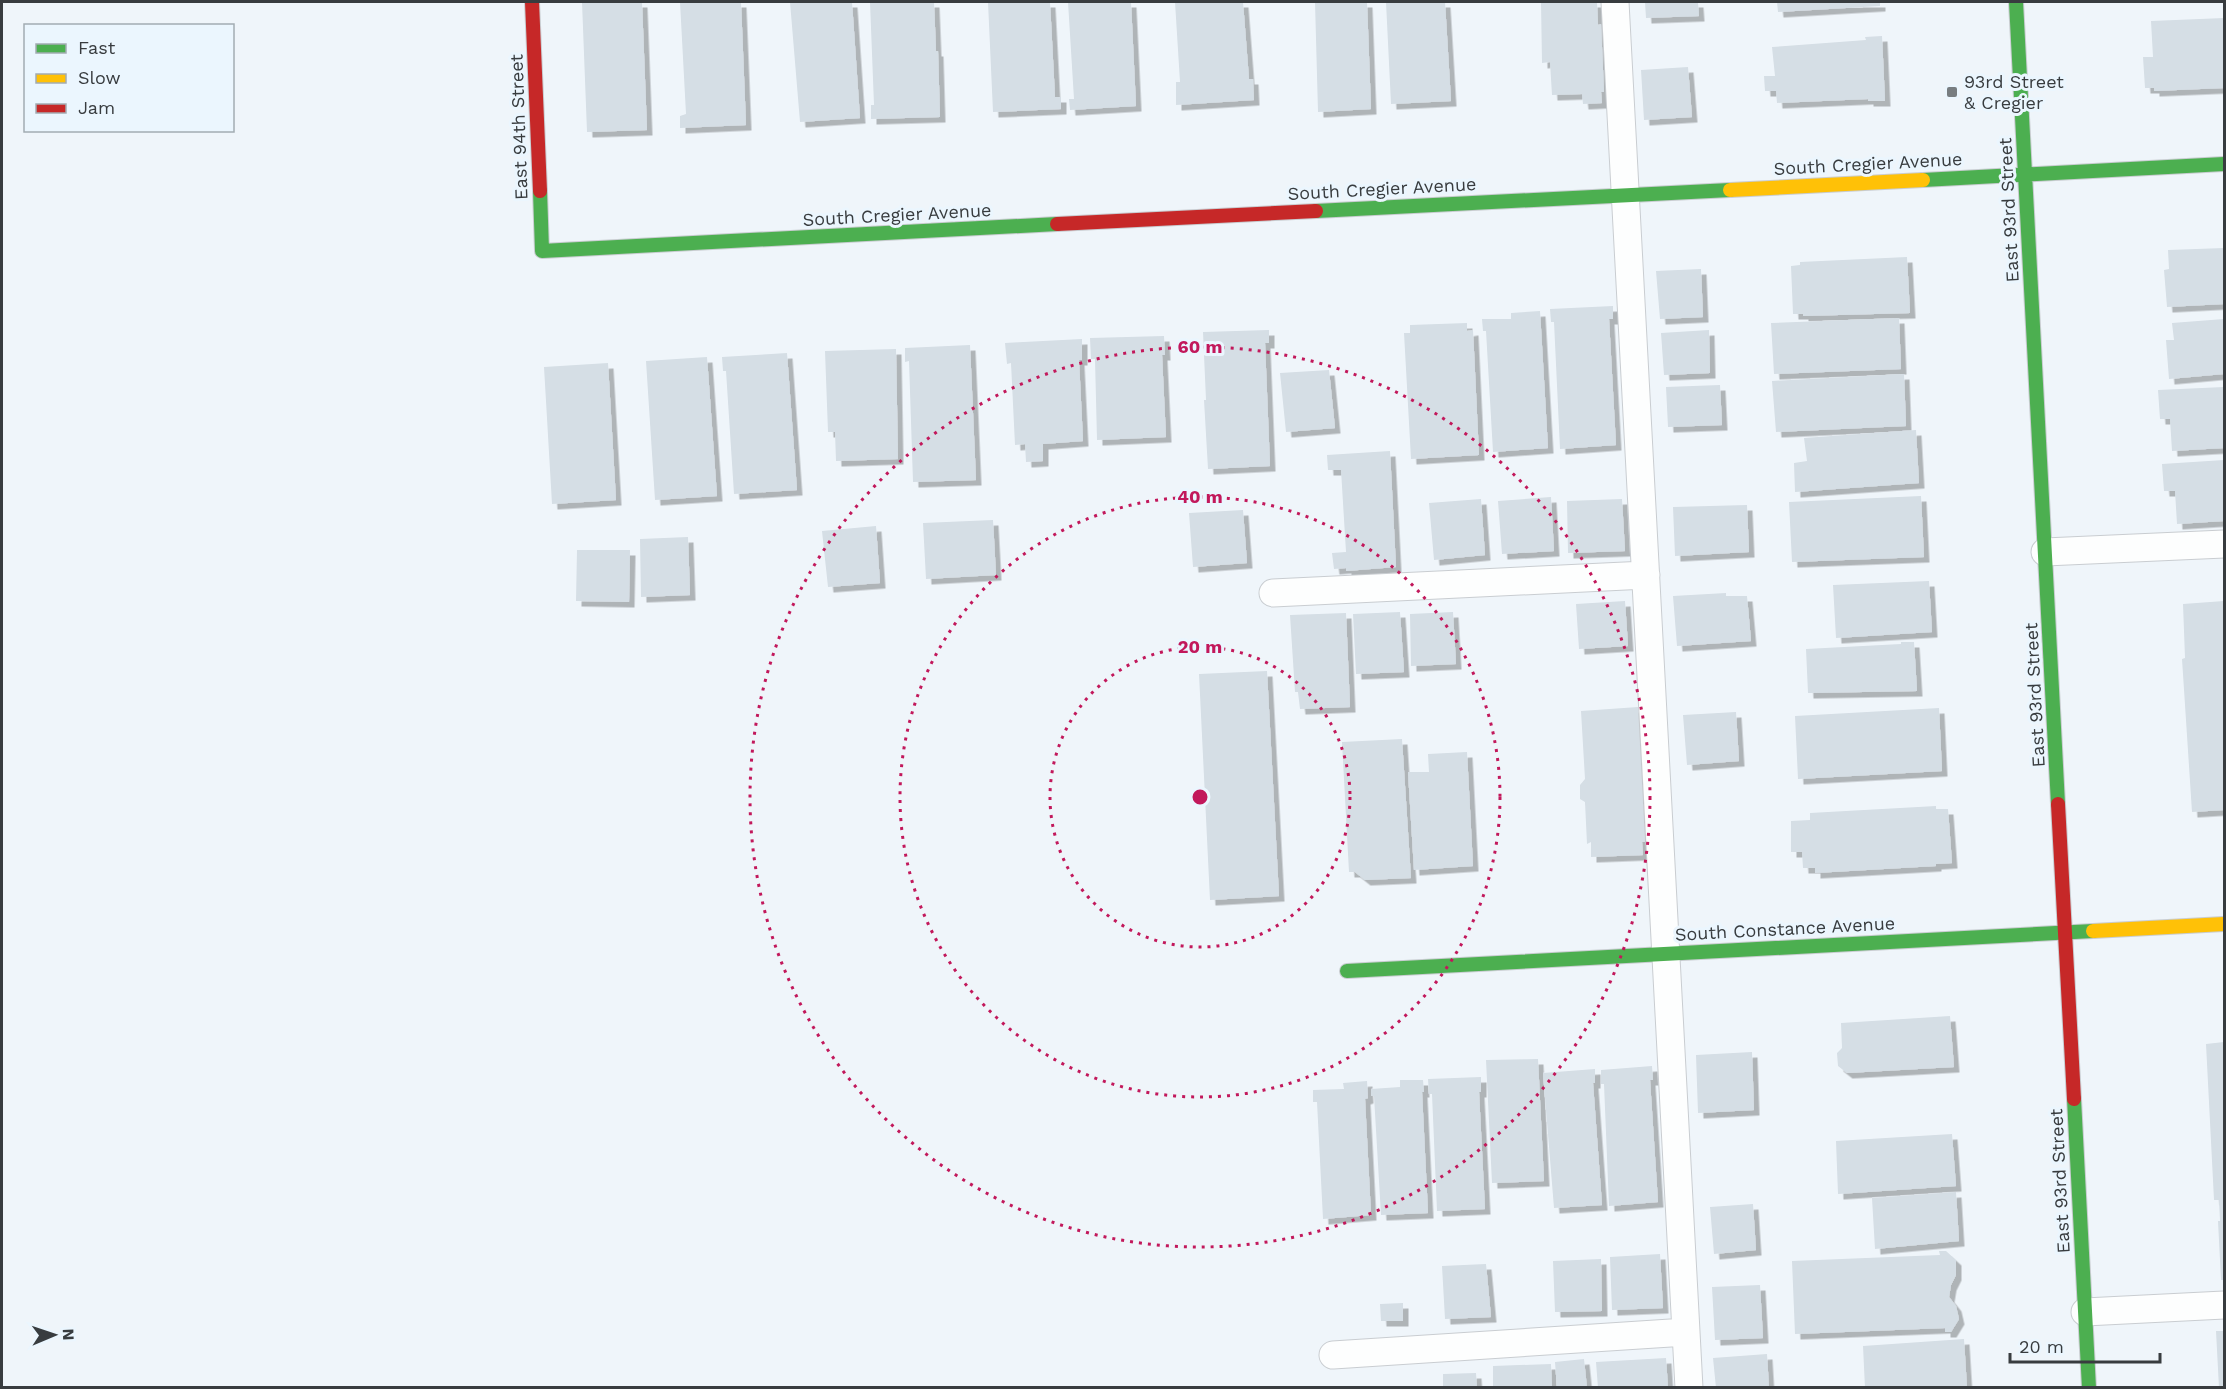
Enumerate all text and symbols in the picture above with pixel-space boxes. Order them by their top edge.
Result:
legend [24,24,234,132]
text: Fast [78,37,116,58]
street label: East 94th Street [505,53,532,200]
text: Slow [78,67,121,88]
place label: 93rd Street & Cregier [1964,71,2064,113]
marker: 93rd Street & Cregier [1945,85,1959,99]
text: Jam [78,97,115,118]
street label: East 93rd Street [1994,137,2023,283]
street label: South Cregier Avenue [1773,148,1963,179]
street label: South Cregier Avenue [1287,173,1477,204]
street label: South Cregier Avenue [802,199,992,230]
text: 60 m [1178,336,1222,357]
text: 40 m [1177,486,1223,507]
street label: East 93rd Street [2020,622,2049,768]
text: 20 m [1178,636,1222,657]
centre of rings [1190,787,1210,807]
street label: South Constance Avenue [1674,912,1896,945]
street label: East 93rd Street [2045,1108,2074,1254]
north arrow [24,1305,84,1365]
scale bar [2010,1326,2160,1364]
text: N [59,1328,78,1341]
text: 20 m [2019,1336,2064,1357]

